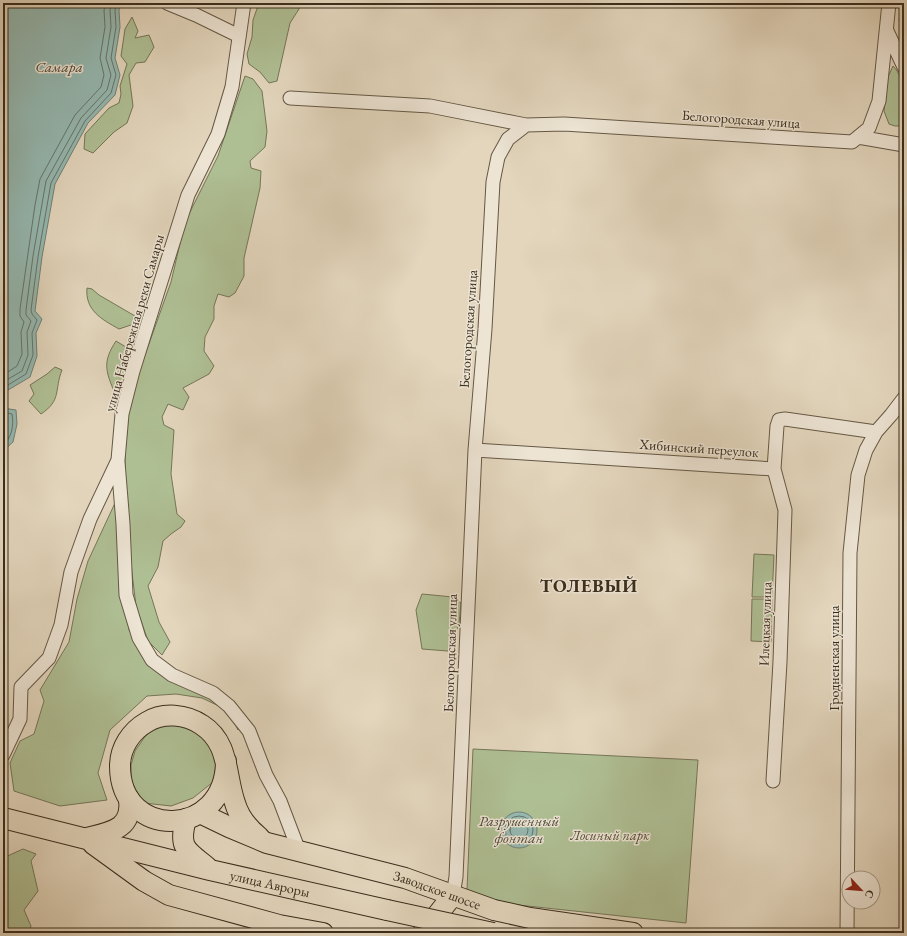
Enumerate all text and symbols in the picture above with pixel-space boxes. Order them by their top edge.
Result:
water label: Самара [35,57,83,76]
street label: Белогородская улица [681,106,801,132]
street label: улица Набережная реки Самары [100,232,168,414]
street label: Белогородская улица [455,269,481,389]
street label: Хибинский переулок [638,435,760,461]
district label: ТОЛЕВЫЙ [540,574,638,597]
street label: Илецкая улица [755,581,775,667]
street label: Белогородская улица [439,593,461,713]
street label: Гродненская улица [825,605,843,711]
water label: Разрушенный фонтан [479,811,560,847]
park label: Лосиный парк [570,826,650,844]
street label: улица Авроры [228,866,312,901]
street label: Заводское шоссе [391,866,484,914]
north arrow [841,870,881,910]
text: С [862,888,878,901]

